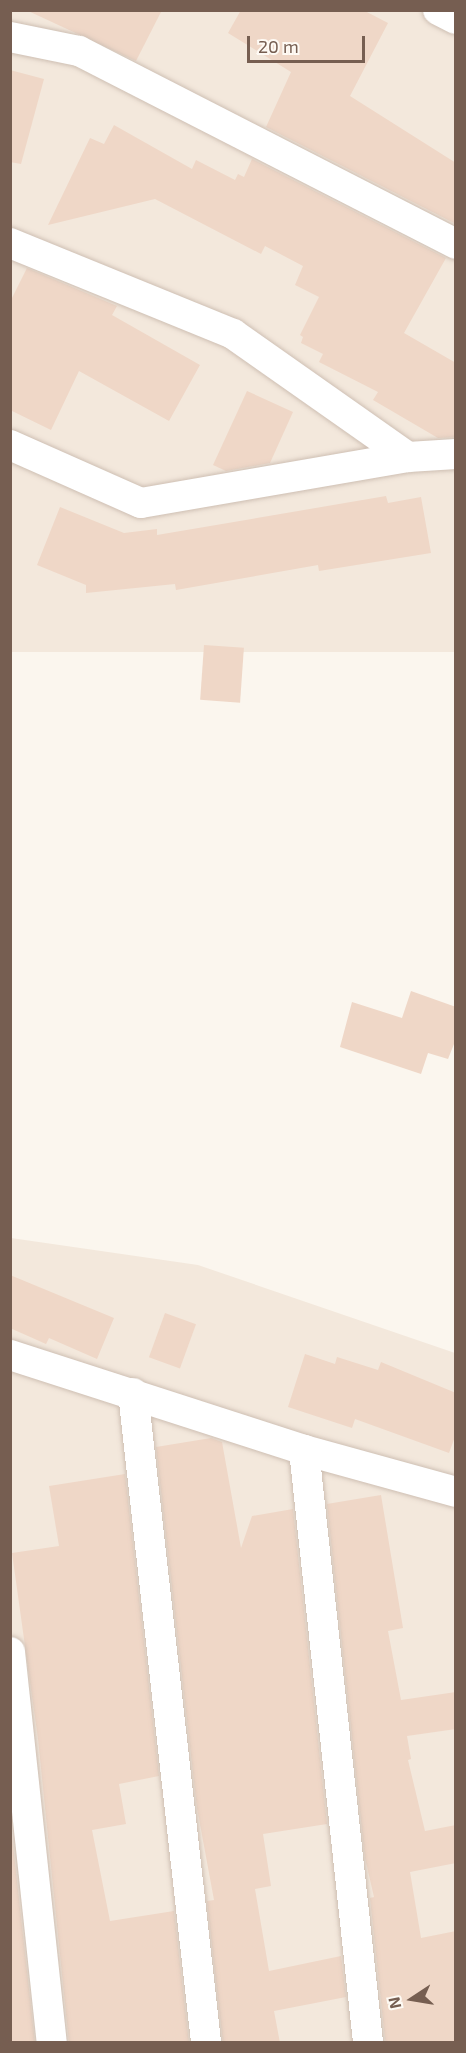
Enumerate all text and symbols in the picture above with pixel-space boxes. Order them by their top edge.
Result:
scale bar [250,24,368,62]
text: 20 m [258,35,299,57]
north arrow [382,1969,442,2029]
text: N [383,1995,404,2010]

